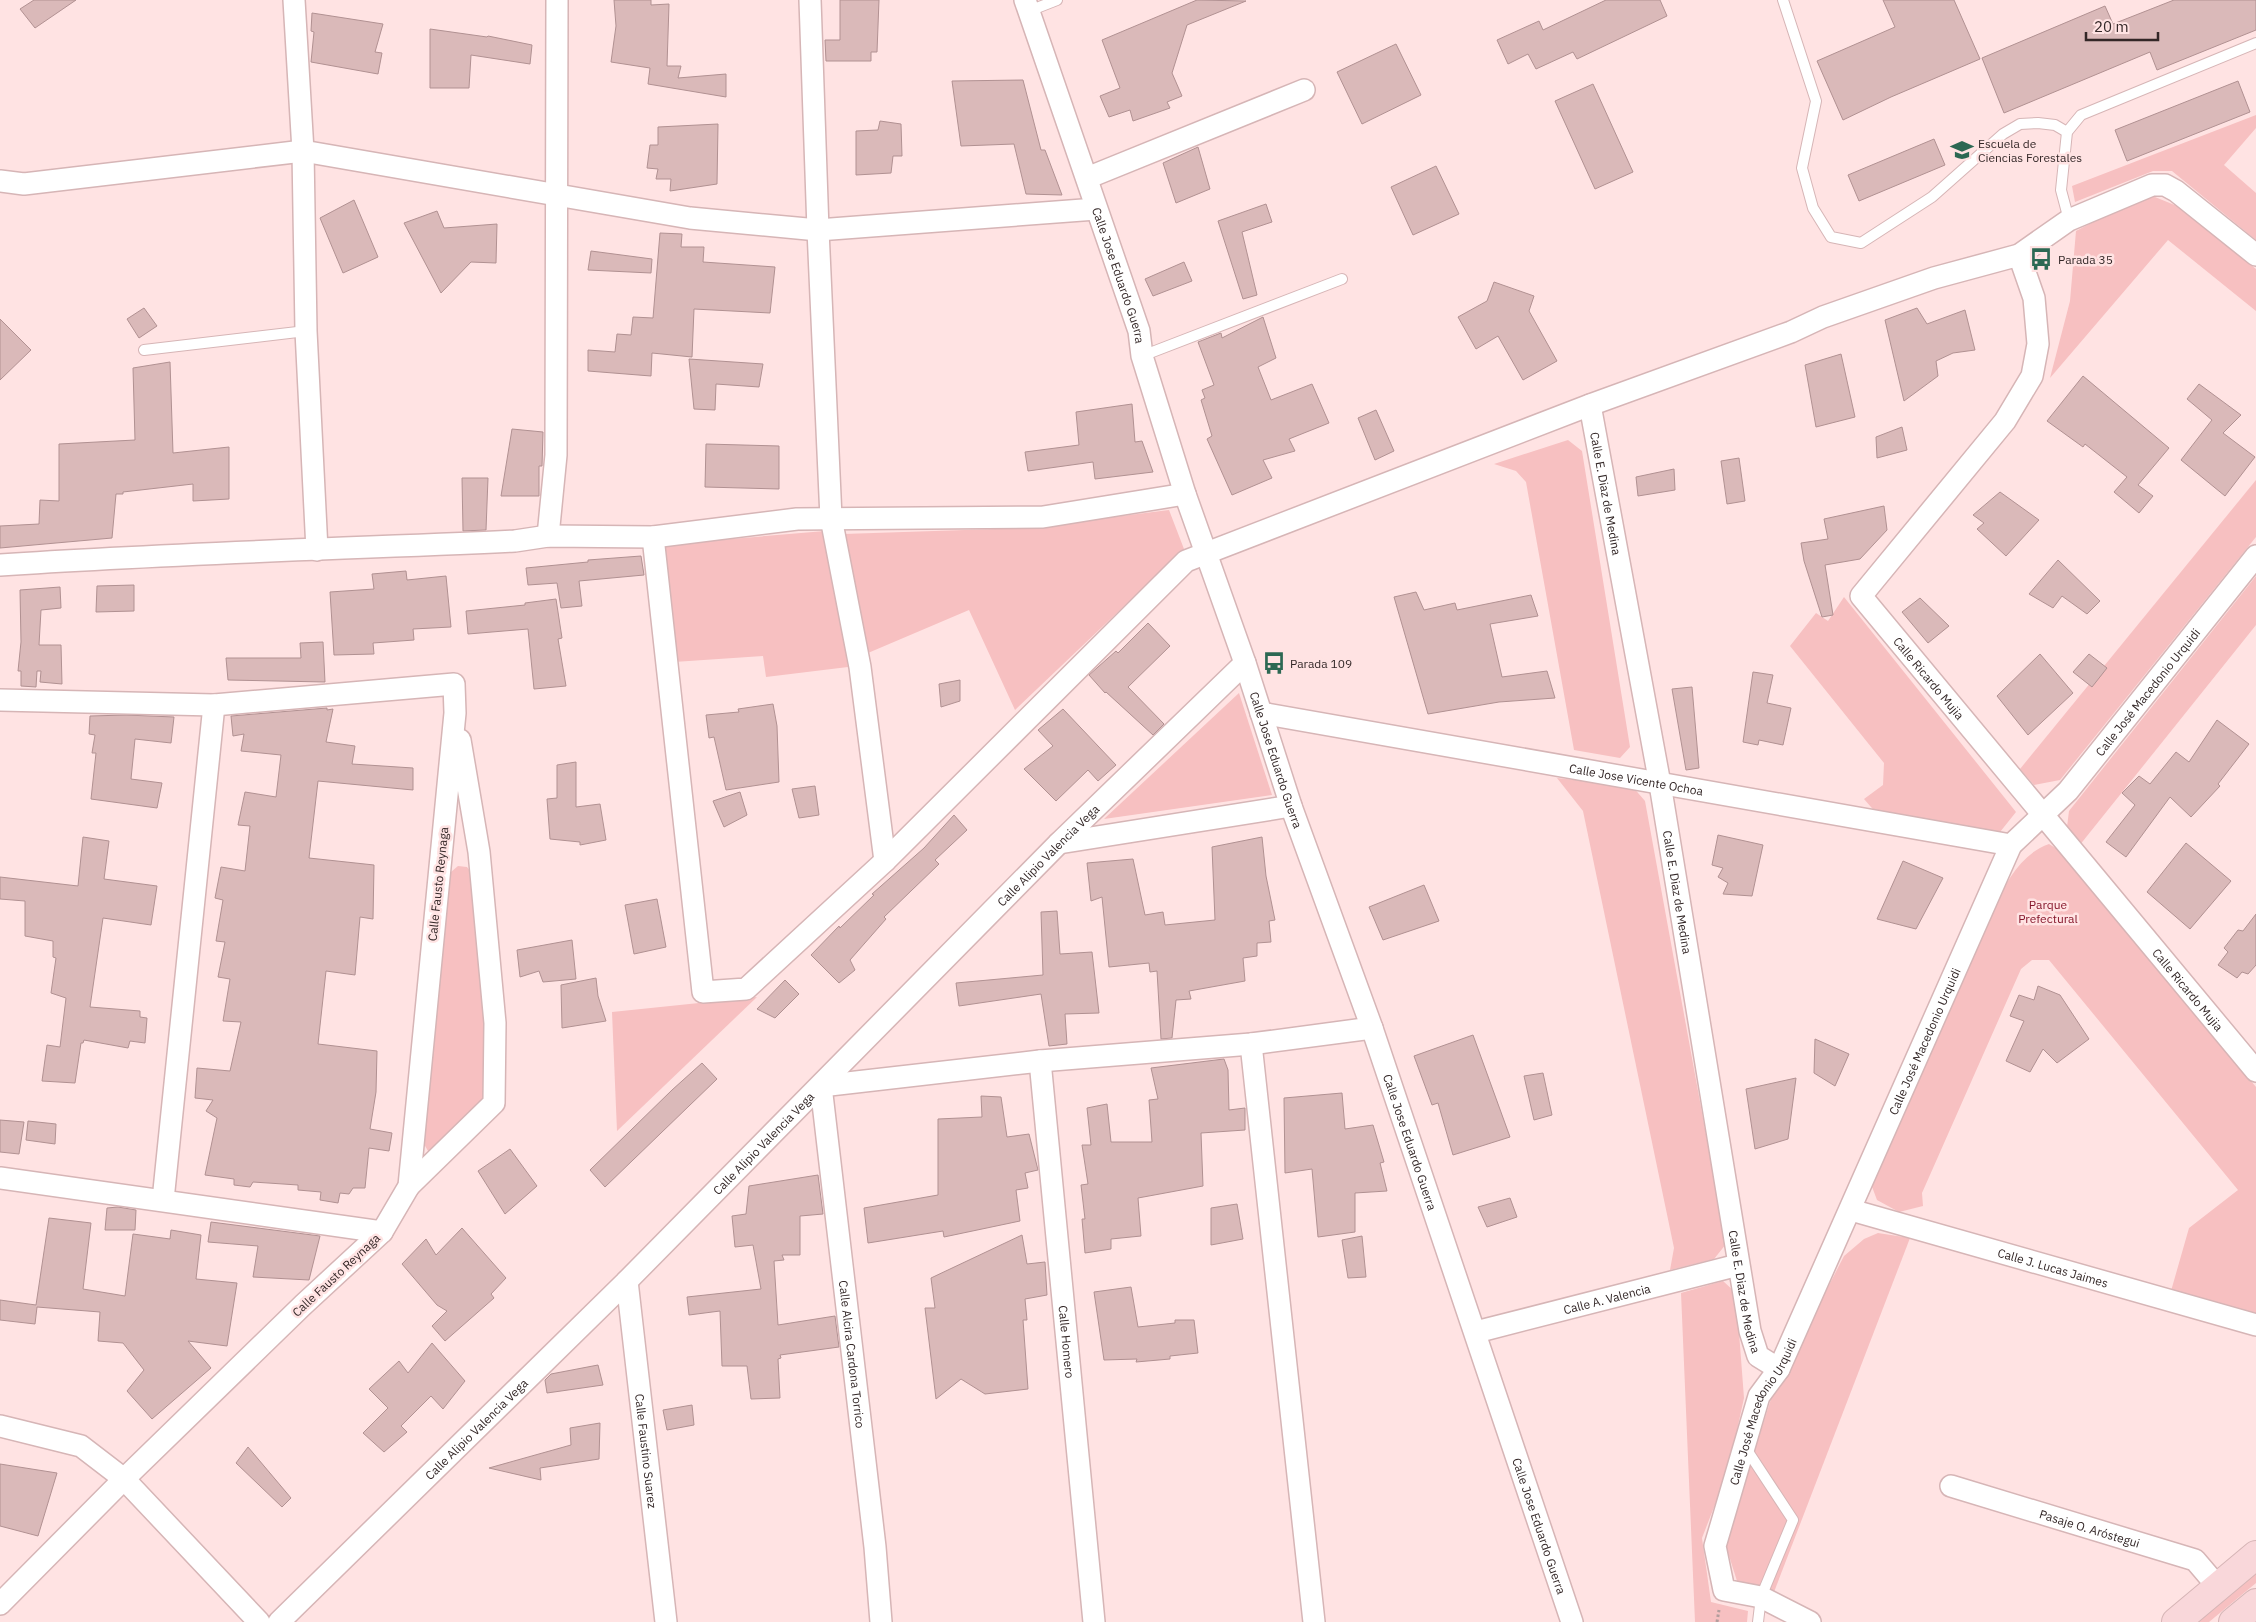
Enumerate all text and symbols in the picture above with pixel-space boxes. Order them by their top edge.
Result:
scale bar [2086,10,2158,42]
text: 20 m [2094,17,2129,36]
place label: Escuela de Ciencias Forestales [1978,136,2082,165]
school or university icon: Escuela de Ciencias Forestales [1949,137,1975,163]
street label: Calle Jose Eduardo Guerra [1089,205,1148,345]
bus stop icon: Parada 35 [2028,246,2054,272]
place label: Parada 35 [2058,252,2113,267]
street label: Calle E. Diaz de Medina [1588,431,1625,557]
street label: Calle José Macedonio Urquidi [2092,625,2203,759]
street label: Calle Ricardo Mujia [1891,634,1968,723]
bus stop icon: Parada 109 [1261,650,1287,676]
place label: Parada 109 [1290,656,1352,671]
street label: Calle Jose Eduardo Guerra [1247,690,1306,831]
street label: Calle Jose Vicente Ochoa [1568,760,1705,798]
street label: Calle Alipio Valencia Vega [994,801,1102,909]
street label: Calle Fausto Reynaga [425,826,452,942]
street label: Calle E. Diaz de Medina [1660,829,1695,956]
park label: Parque Prefectural [2018,897,2078,926]
street label: Calle Ricardo Mujia [2149,945,2227,1034]
street label: Calle José Macedonio Urquidi [1885,965,1963,1117]
street label: Calle Jose Eduardo Guerra [1380,1072,1440,1213]
street label: Calle Alipio Valencia Vega [709,1088,817,1197]
street label: Calle E. Diaz de Medina [1726,1229,1764,1355]
street label: Calle Fausto Reynaga [289,1230,383,1320]
street label: Calle J. Lucas Jaimes [1996,1245,2110,1290]
street label: Calle Alcira Cardona Torrico [836,1279,869,1429]
street label: Calle A. Valencia [1562,1280,1652,1317]
street label: Calle Homero [1056,1305,1078,1379]
street label: Calle José Macedonio Urquidi [1726,1336,1799,1487]
street label: Calle Alipio Valencia Vega [422,1375,531,1482]
street label: Calle Faustino Suarez [632,1393,660,1509]
street label: Calle Jose Eduardo Guerra [1510,1456,1570,1597]
street label: Pasaje O. Aróstegui [2038,1506,2142,1550]

